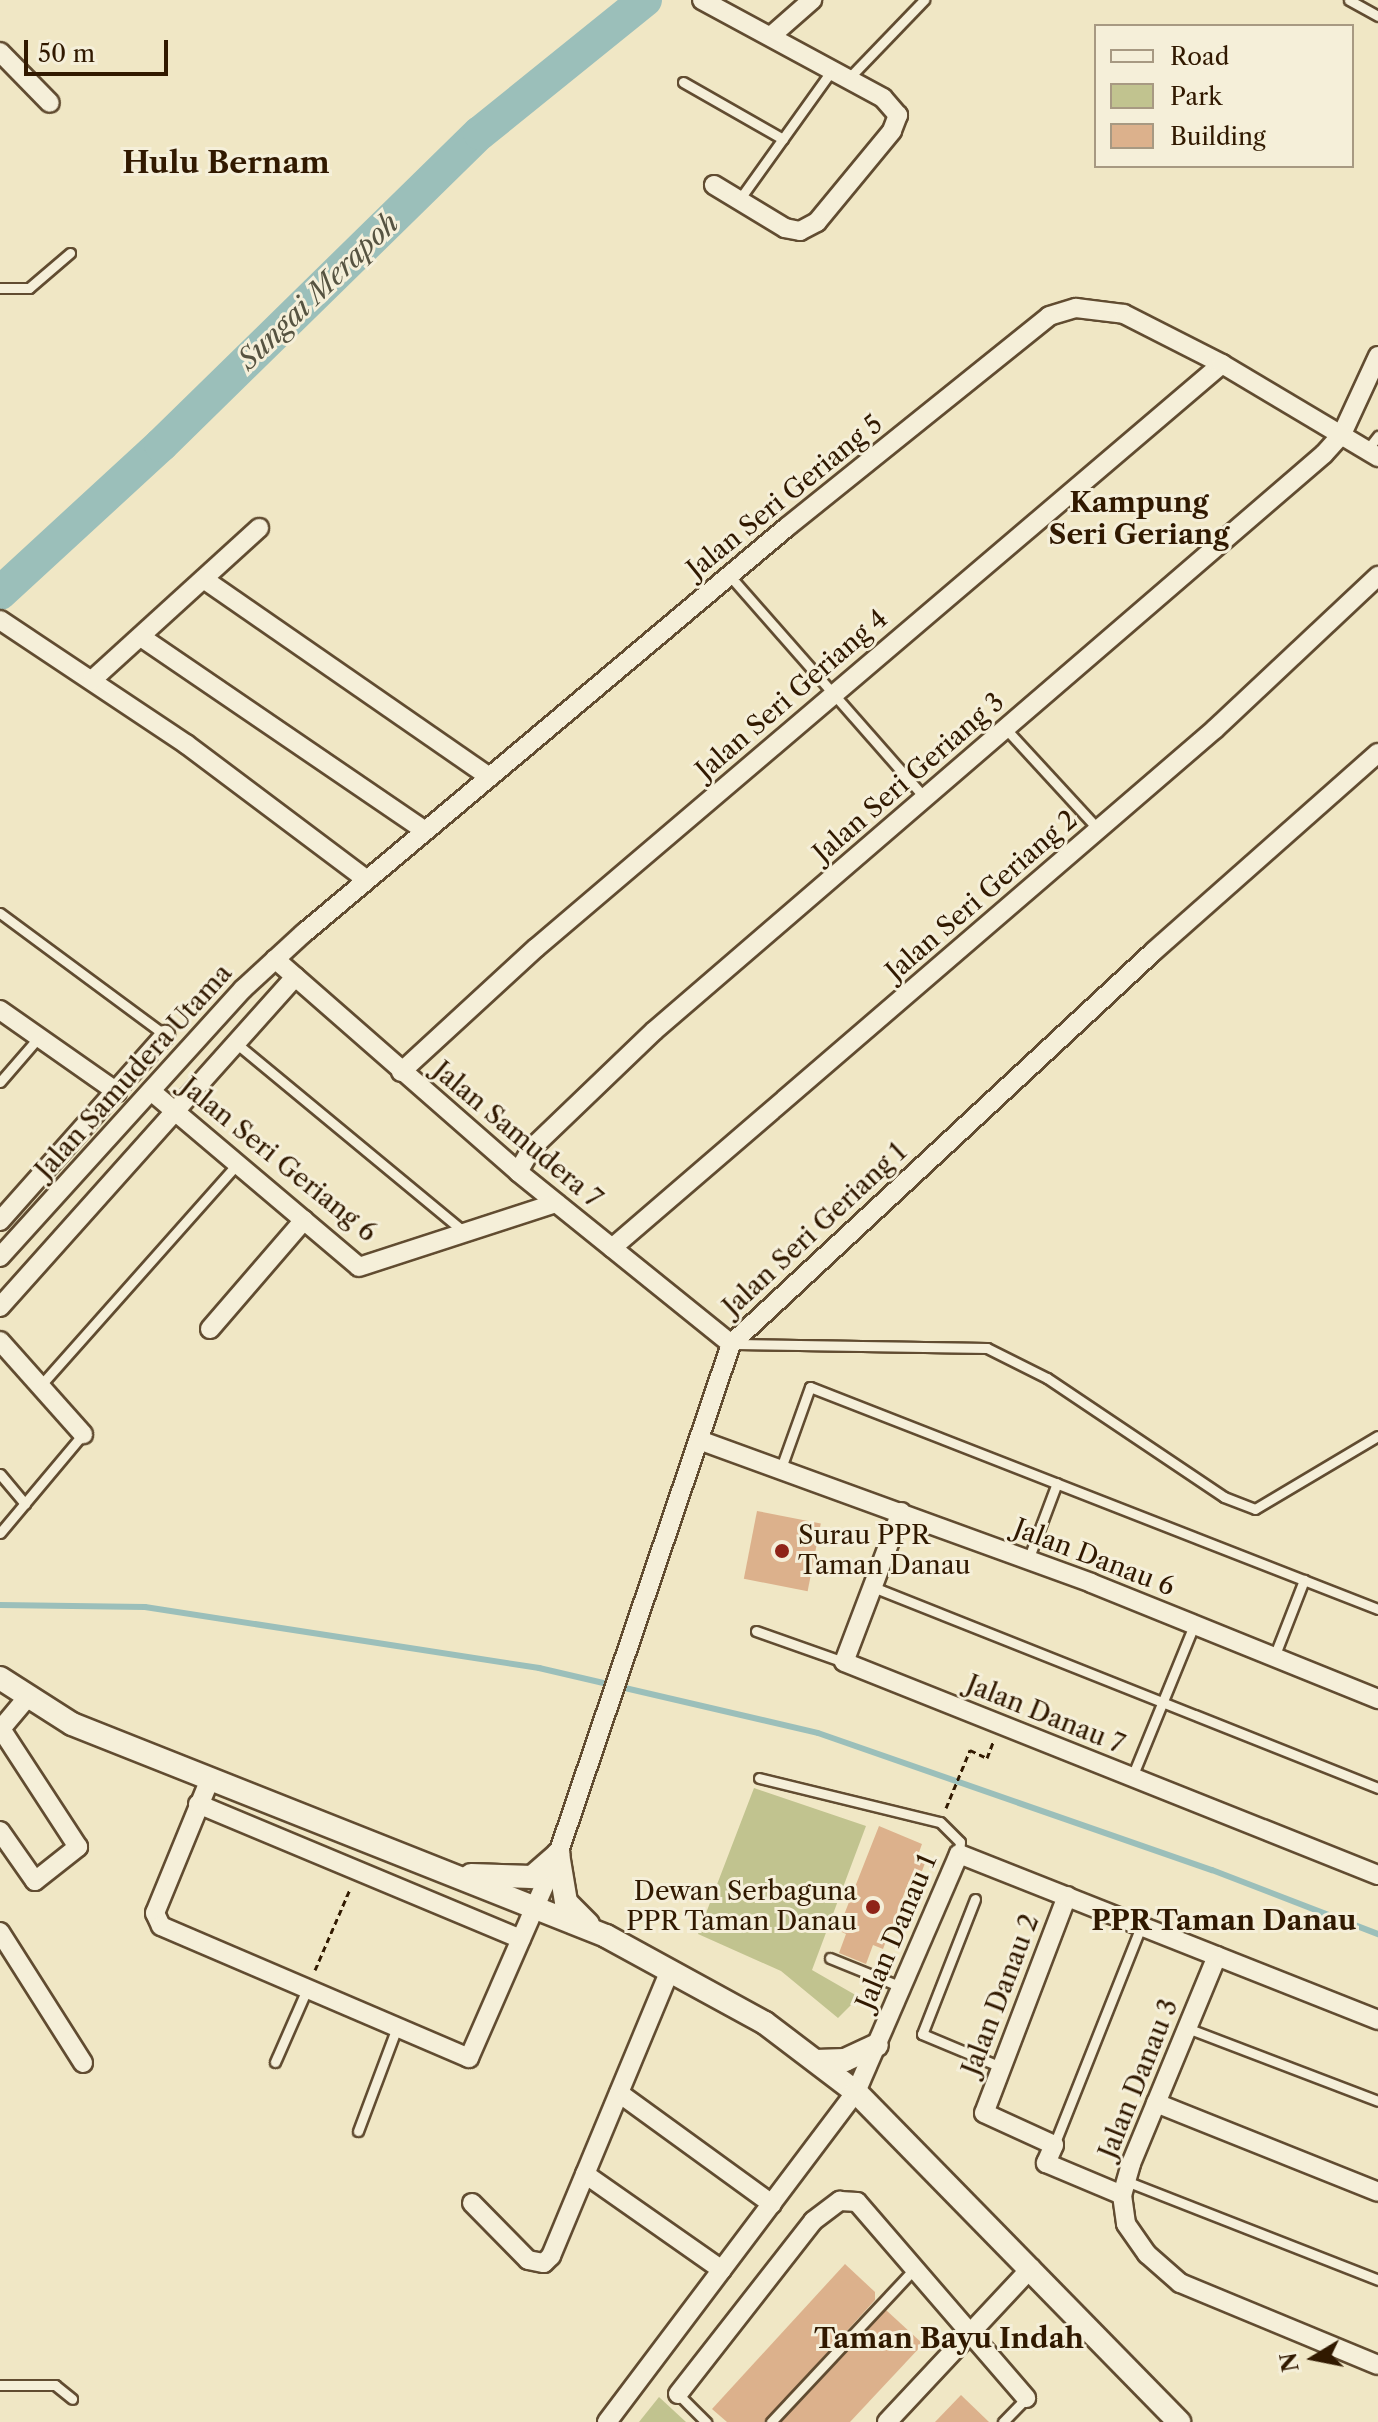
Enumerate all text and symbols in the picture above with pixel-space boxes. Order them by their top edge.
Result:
scale bar [28,24,172,74]
legend [1094,24,1354,168]
text: 50 m [38,39,95,68]
text: Road [1170,42,1229,71]
text: Park [1170,82,1222,111]
text: Building [1170,122,1266,151]
district label: Hulu Bernam [122,145,330,181]
water label: Sungai Merapoh [231,206,405,376]
street label: Jalan Seri Geriang 5 [681,409,889,585]
district label: Kampung Seri Geriang [1048,485,1230,551]
street label: Jalan Seri Geriang 4 [690,603,894,787]
street label: Jalan Seri Geriang 3 [807,687,1011,869]
street label: Jalan Seri Geriang 2 [880,804,1084,988]
street label: Jalan Samudera Utama [29,958,239,1186]
street label: Jalan Samudera 7 [426,1055,608,1215]
street label: Jalan Seri Geriang 6 [174,1071,382,1249]
street label: Jalan Seri Geriang 1 [717,1137,913,1323]
street label: Jalan Danau 6 [1009,1513,1179,1603]
place label: Surau PPR Taman Danau [798,1520,971,1582]
marker: Surau PPR Taman Danau [773,1542,791,1560]
street label: Jalan Danau 7 [961,1669,1129,1761]
street label: Jalan Danau 1 [850,1850,944,2014]
place label: Dewan Serbaguna PPR Taman Danau [624,1876,857,1938]
marker: Dewan Serbaguna PPR Taman Danau [864,1898,882,1916]
district label: PPR Taman Danau [1091,1903,1357,1937]
street label: Jalan Danau 2 [956,1910,1046,2080]
street label: Jalan Danau 3 [1093,1995,1185,2163]
north arrow [1274,2318,1354,2398]
district label: Taman Bayu Indah [814,2321,1084,2355]
text: N [1275,2350,1305,2374]

